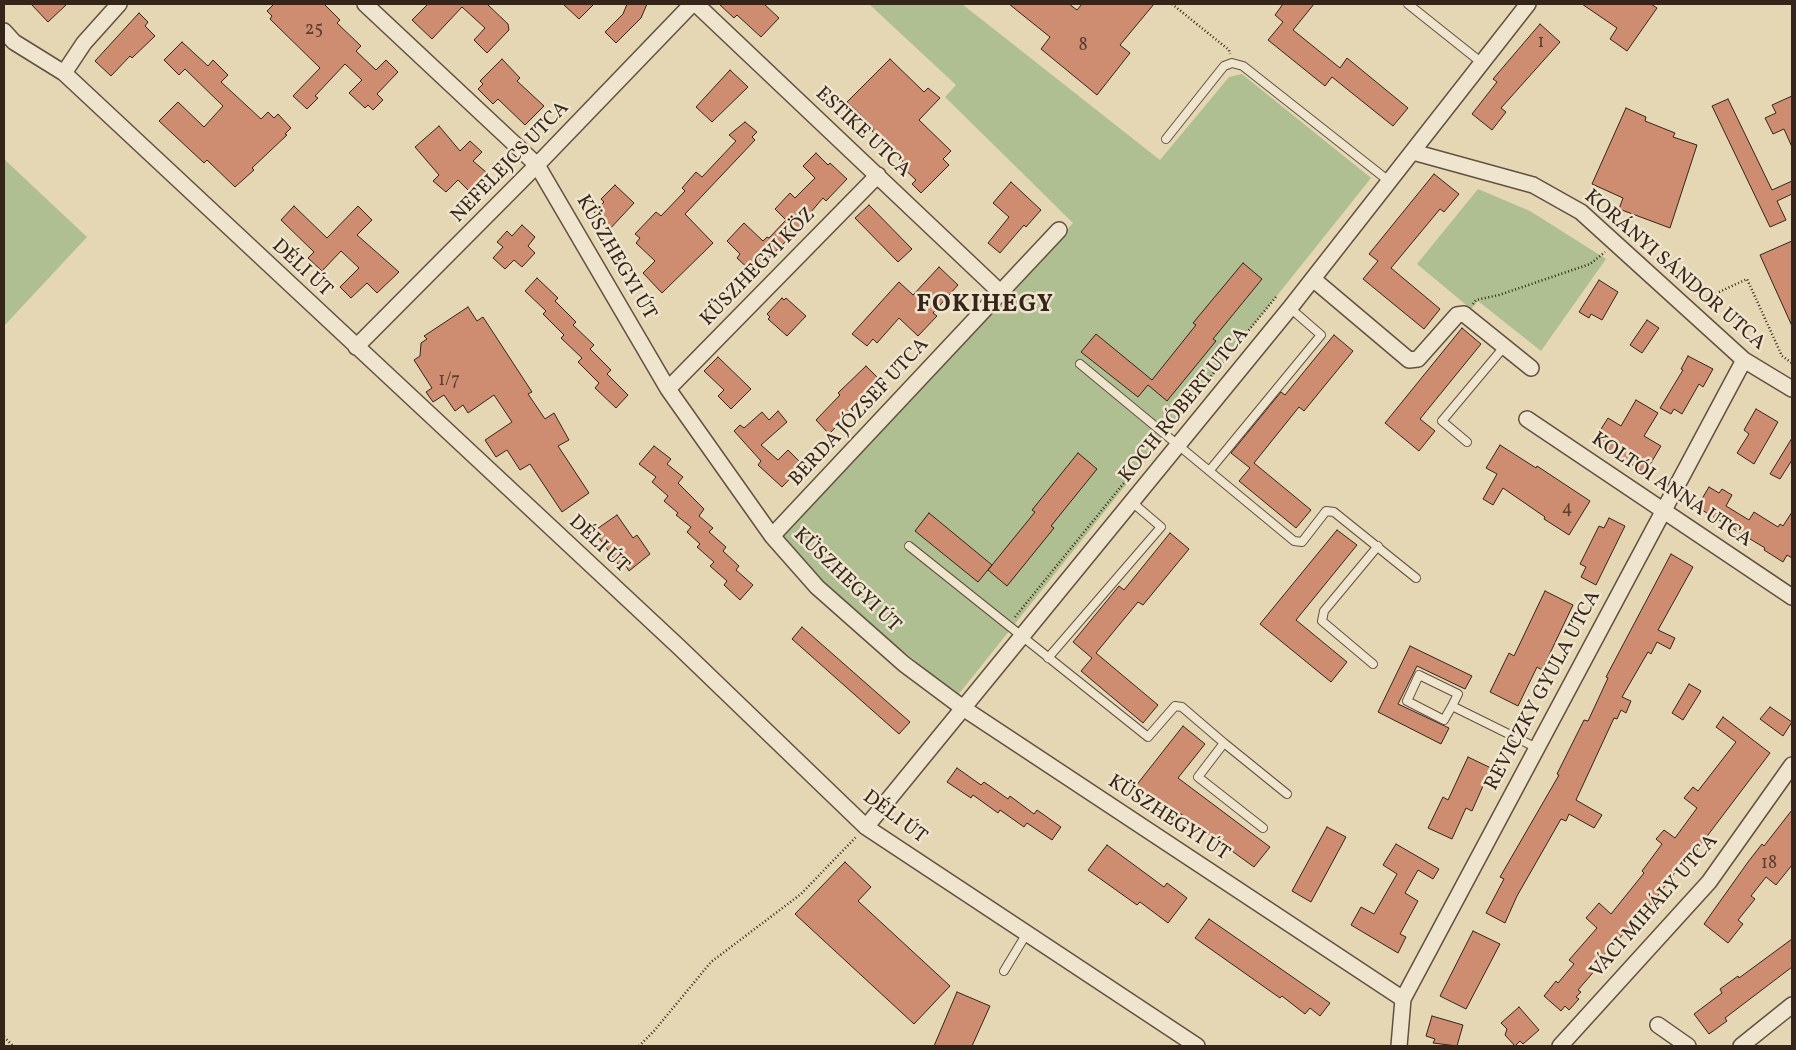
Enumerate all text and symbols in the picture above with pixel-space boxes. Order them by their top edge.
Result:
house number: 25 [305,20,323,42]
house number: 1 [1538,33,1544,55]
house number: 8 [1078,36,1088,58]
street label: ESTIKE UTCA [809,83,915,183]
street label: NEFELEJCS UTCA [447,97,575,229]
street label: KORÁNYI SÁNDOR UTCA [1578,186,1770,356]
street label: KÜSZHEGYI ÚT [570,191,660,325]
street label: KÜSZHEGYI KÖZ [696,204,822,332]
street label: DÉLI ÚT [266,235,336,303]
district label: FOKIHEGY [915,291,1055,321]
street label: KOCH RÓBERT UTCA [1115,324,1255,488]
street label: BERDA JÓZSEF UTCA [785,334,935,492]
house number: 1/7 [438,371,460,393]
street label: KOLTÓI ANNA UTCA [1586,428,1756,554]
house number: 4 [1562,499,1572,521]
street label: DÉLI ÚT [563,511,633,579]
street label: KÜSZHEGYI ÚT [787,524,905,638]
street label: REVICZKY GYULA UTCA [1481,587,1607,795]
street label: KÜSZHEGYI ÚT [1103,771,1233,867]
street label: DÉLI ÚT [857,786,931,850]
street label: VÁCI MIHÁLY UTCA [1586,830,1724,984]
house number: 18 [1761,854,1777,876]

